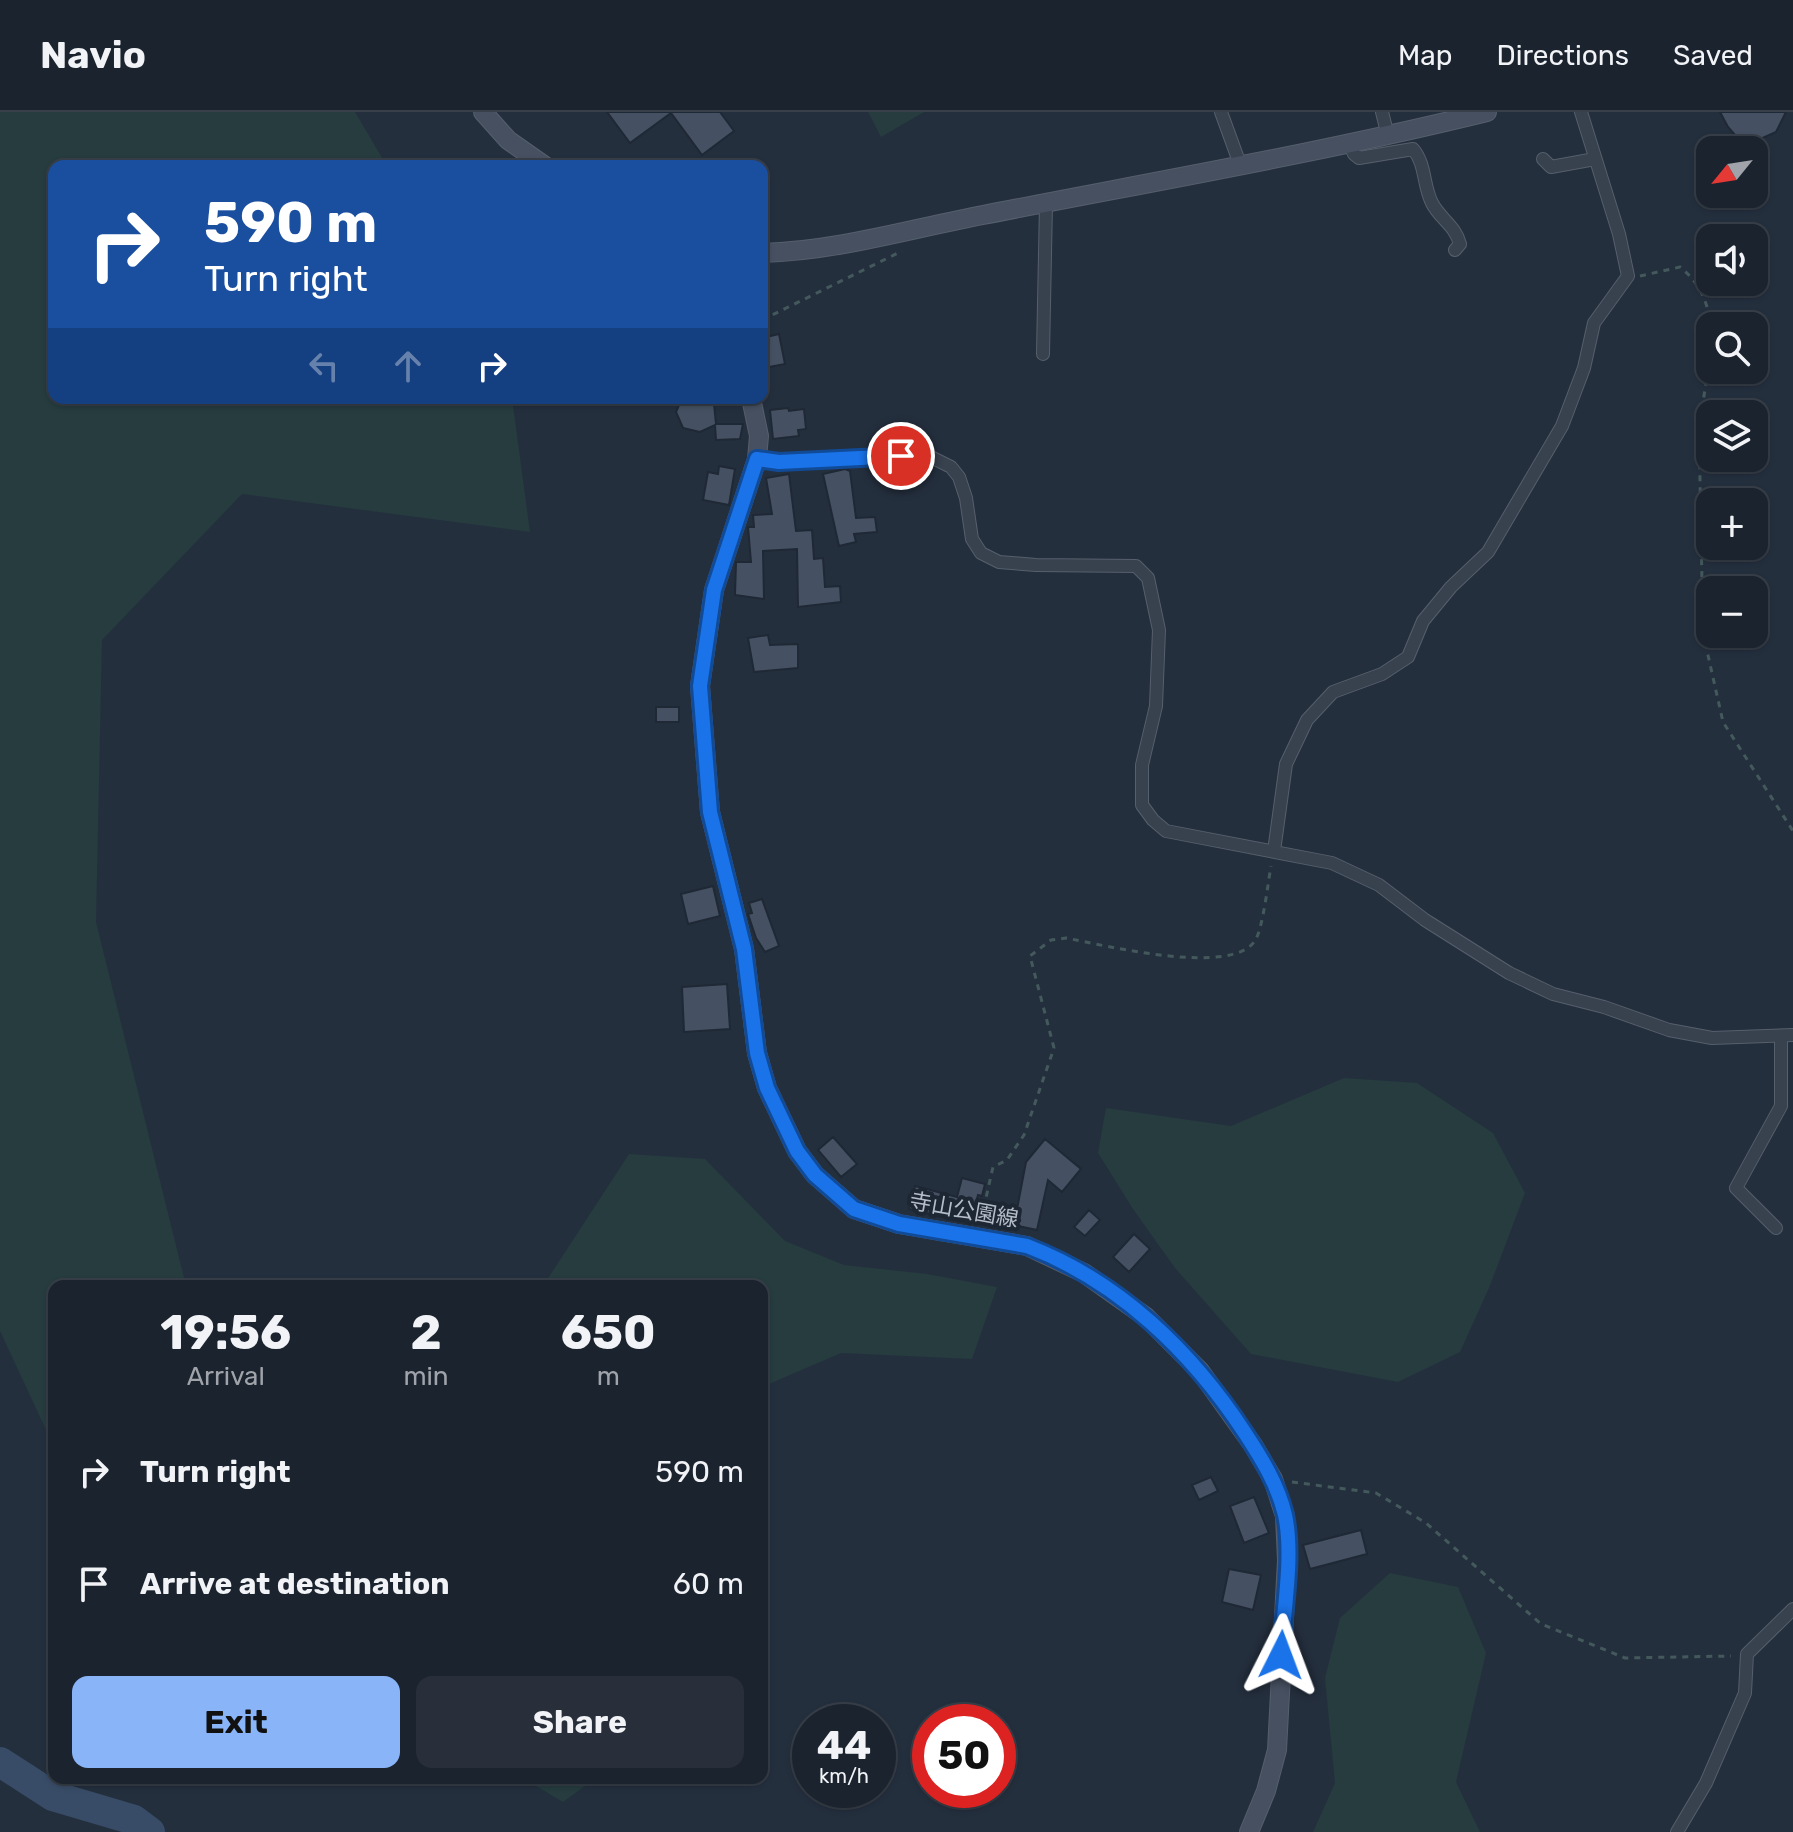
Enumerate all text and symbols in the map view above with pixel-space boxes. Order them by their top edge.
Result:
text: Navio [40,32,146,78]
text: Map [1398,39,1452,72]
text: Directions [1496,39,1629,72]
text: Saved [1673,39,1753,72]
north arrow [1696,136,1768,208]
map controls [1696,136,1768,648]
text: 590 m [204,190,377,256]
icon: right [72,192,176,296]
button: sound [1696,224,1768,296]
text: Turn right [204,257,368,300]
button: search [1696,312,1768,384]
icon: left [302,344,346,388]
icon: ahead [386,344,430,388]
icon: right [470,344,514,388]
button: layers [1696,400,1768,472]
pin [867,422,935,490]
icon: arrive [879,434,923,478]
button: + [1696,488,1768,560]
button: − [1696,576,1768,648]
street label: 寺山公園線 [907,1187,1021,1233]
text: 19:56 [160,1304,291,1361]
text: 2 [410,1304,442,1361]
text: 650 [561,1304,656,1361]
text: Arrival [187,1361,265,1392]
text: min [403,1361,449,1392]
text: m [597,1361,620,1392]
icon: right [72,1450,116,1494]
text: Turn right [140,1454,291,1490]
text: 590 m [655,1454,744,1490]
icon: arrive [72,1562,116,1606]
text: Arrive at destination [140,1566,450,1602]
text: 60 m [673,1566,744,1602]
position arrow [1239,1613,1323,1697]
button: Exit [72,1676,400,1768]
button: Share [416,1676,744,1768]
speed limit sign: 50 [912,1704,1016,1808]
text: 44 [817,1722,871,1769]
text: km/h [819,1764,869,1788]

